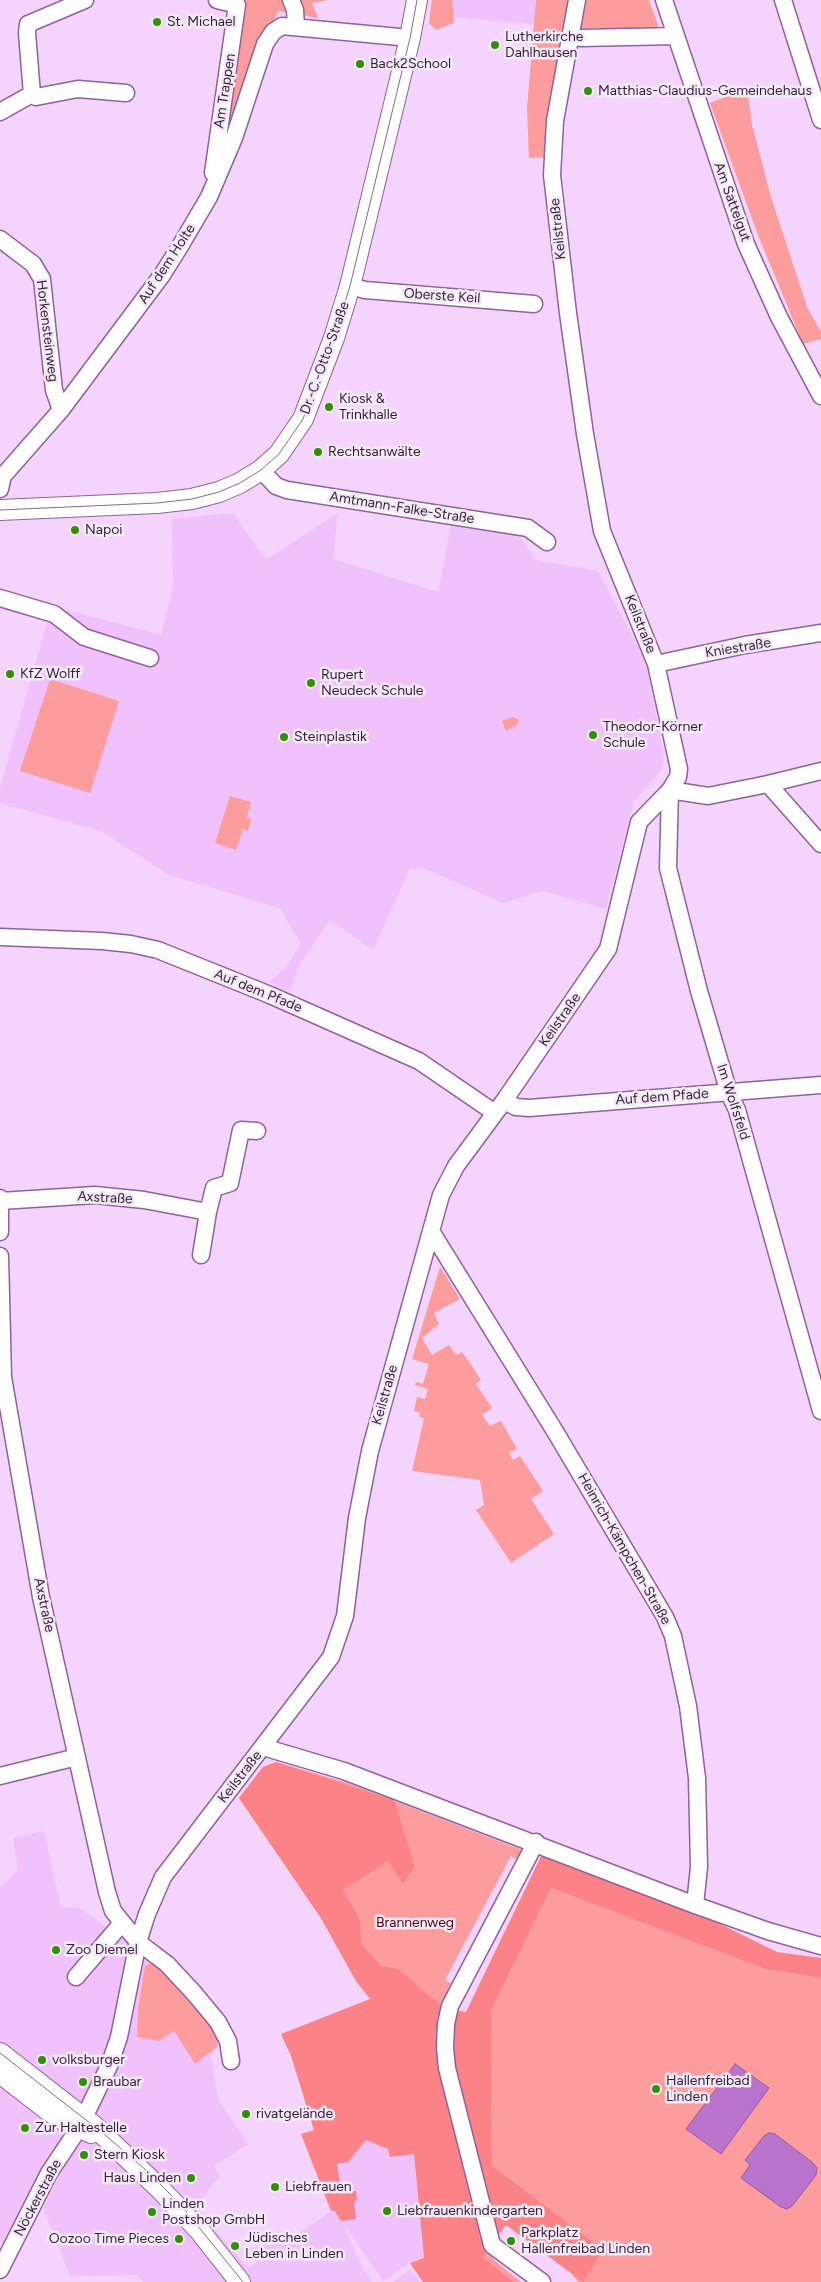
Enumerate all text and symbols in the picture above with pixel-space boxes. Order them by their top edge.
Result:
place label: St. Michael [167,14,236,30]
marker: St. Michael [151,16,163,28]
place label: Lutherkirche Dahlhausen [505,29,583,62]
marker: Lutherkirche Dahlhausen [489,39,501,51]
street label: Am Trappen [211,52,239,130]
place label: Back2School [370,56,451,72]
marker: Back2School [354,58,366,70]
place label: Matthias-Claudius-Gemeindehaus [598,83,812,99]
marker: Matthias-Claudius-Gemeindehaus [582,85,594,97]
street label: Am Sattelgut [710,160,754,244]
street label: Keilstraße [546,197,570,261]
street label: Auf dem Holte [135,221,199,307]
street label: Horkensteinweg [32,279,62,383]
street label: Oberste Keil [403,285,481,307]
street label: Dr.-C.-Otto-Straße [297,299,353,417]
place label: Kiosk & Trinkhalle [339,391,397,424]
marker: Kiosk & Trinkhalle [323,401,335,413]
place label: Rechtsanwälte [328,444,421,460]
marker: Rechtsanwälte [312,446,324,458]
street label: Amtmann-Falke-Straße [328,488,476,528]
place label: Napoi [85,522,123,538]
marker: Napoi [69,524,81,536]
street label: Keilstraße [621,592,659,656]
street label: Kniestraße [704,635,772,661]
place label: KfZ Wolff [20,666,81,682]
place label: Rupert Neudeck Schule [321,667,423,700]
marker: KfZ Wolff [4,668,16,680]
marker: Rupert Neudeck Schule [305,677,317,689]
place label: Theodor-Körner Schule [603,719,703,752]
place label: Steinplastik [294,729,367,745]
marker: Theodor-Körner Schule [587,729,599,741]
marker: Steinplastik [278,731,290,743]
street label: Auf dem Pfade [212,966,304,1016]
street label: Keilstraße [535,990,585,1050]
street label: Im Wolfsfeld [713,1062,753,1142]
street label: Auf dem Pfade [615,1085,709,1109]
street label: Axstraße [77,1188,133,1208]
street label: Keilstraße [368,1363,402,1427]
street label: Heinrich-Kämpchen-Straße [574,1470,674,1628]
street label: Axstraße [30,1576,58,1634]
street label: Keilstraße [214,1748,266,1806]
park label: Brannenweg [376,1915,454,1931]
place label: Zoo Diemel [66,1942,138,1958]
marker: Zoo Diemel [50,1944,62,1956]
place label: volksburger [52,2052,125,2068]
marker: volksburger [36,2054,48,2066]
place label: Hallenfreibad Linden [666,2073,750,2106]
place label: Braubar [93,2074,141,2090]
marker: Braubar [77,2076,89,2088]
marker: Hallenfreibad Linden [650,2083,662,2095]
place label: rivatgelände [256,2106,333,2122]
marker: rivatgelände [240,2108,252,2120]
place label: Zur Haltestelle [35,2120,127,2136]
marker: Zur Haltestelle [19,2122,31,2134]
place label: Stern Kiosk [94,2147,165,2163]
marker: Stern Kiosk [78,2149,90,2161]
street label: Nöckerstraße [11,2157,65,2239]
place label: Haus Linden [104,2170,181,2186]
marker: Haus Linden [185,2172,197,2184]
place label: Liebfrauen [285,2179,352,2195]
marker: Liebfrauen [269,2181,281,2193]
place label: Linden Postshop GmbH [162,2196,265,2228]
place label: Liebfrauenkindergarten [397,2203,543,2219]
marker: Liebfrauenkindergarten [381,2205,393,2217]
marker: Linden Postshop GmbH [146,2206,158,2218]
place label: Parkplatz Hallenfreibad Linden [521,2225,650,2258]
place label: Jüdisches Leben in Linden [245,2230,344,2262]
place label: Oozoo Time Pieces [49,2231,169,2247]
marker: Oozoo Time Pieces [173,2233,185,2245]
marker: Parkplatz Hallenfreibad Linden [505,2235,517,2247]
marker: Jüdisches Leben in Linden [229,2240,241,2252]

